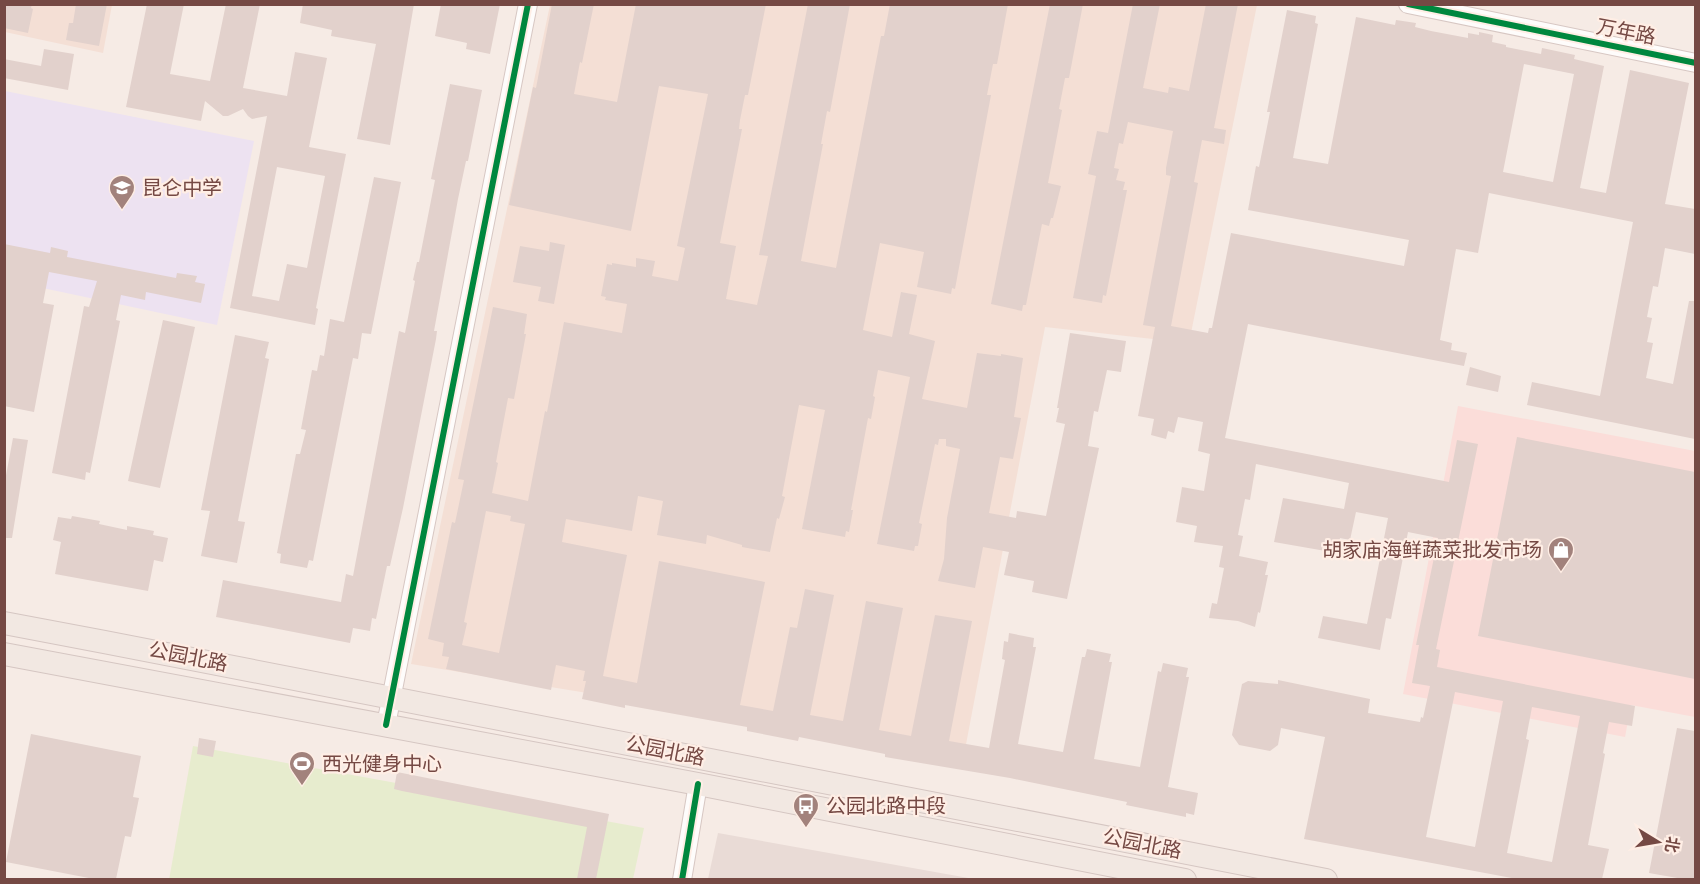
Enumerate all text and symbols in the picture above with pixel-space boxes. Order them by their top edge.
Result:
street label: 万年路 [1594,13,1658,51]
school or university icon: 昆仑中学 [107,173,137,211]
place label: 昆仑中学 [142,175,222,202]
shop icon: 胡家庙海鲜蔬菜批发市场 [1546,535,1576,573]
place label: 胡家庙海鲜蔬菜批发市场 [1322,537,1542,564]
street label: 公园北路 [146,636,230,678]
street label: 公园北路 [623,730,707,772]
sports icon: 西光健身中心 [287,749,317,787]
place label: 西光健身中心 [322,751,442,778]
bus stop icon: 公园北路中段 [791,791,821,829]
place label: 公园北路中段 [826,793,946,820]
north arrow [1628,812,1688,872]
street label: 公园北路 [1100,823,1184,865]
text: 北 [1659,835,1684,855]

